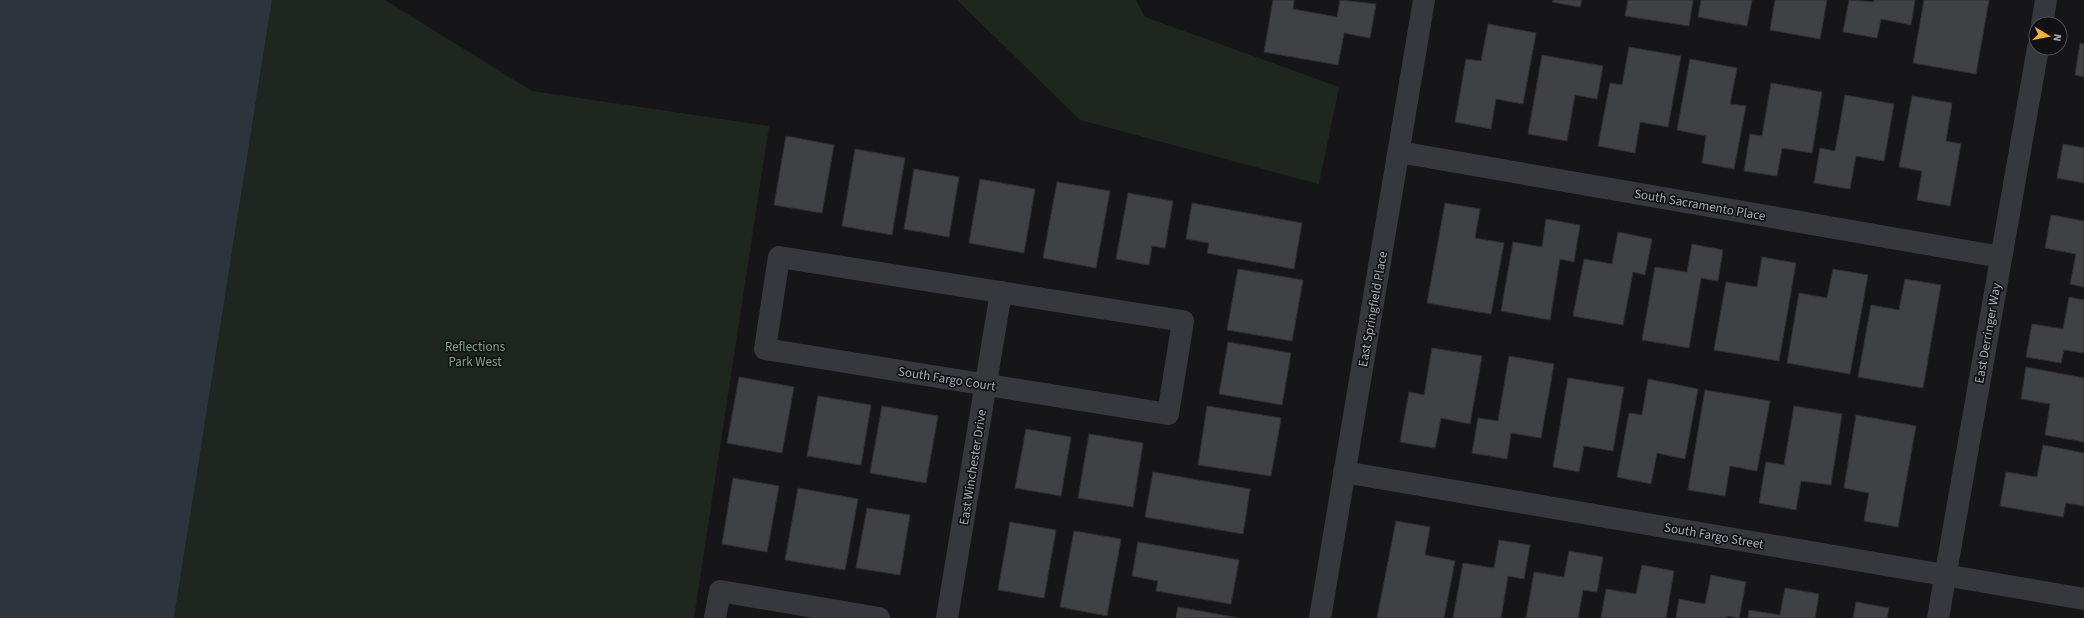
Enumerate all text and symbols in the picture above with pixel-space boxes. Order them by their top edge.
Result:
north arrow [2028,16,2068,56]
text: N [2049,33,2065,43]
street label: South Sacramento Place [1633,185,1767,225]
street label: East Springfield Place [1354,250,1392,368]
street label: East Derringer Way [1970,281,2006,385]
park label: Reflections Park West [445,338,506,371]
street label: South Fargo Court [897,362,997,396]
street label: East Winchester Drive [955,408,991,526]
street label: South Fargo Street [1663,518,1766,554]

